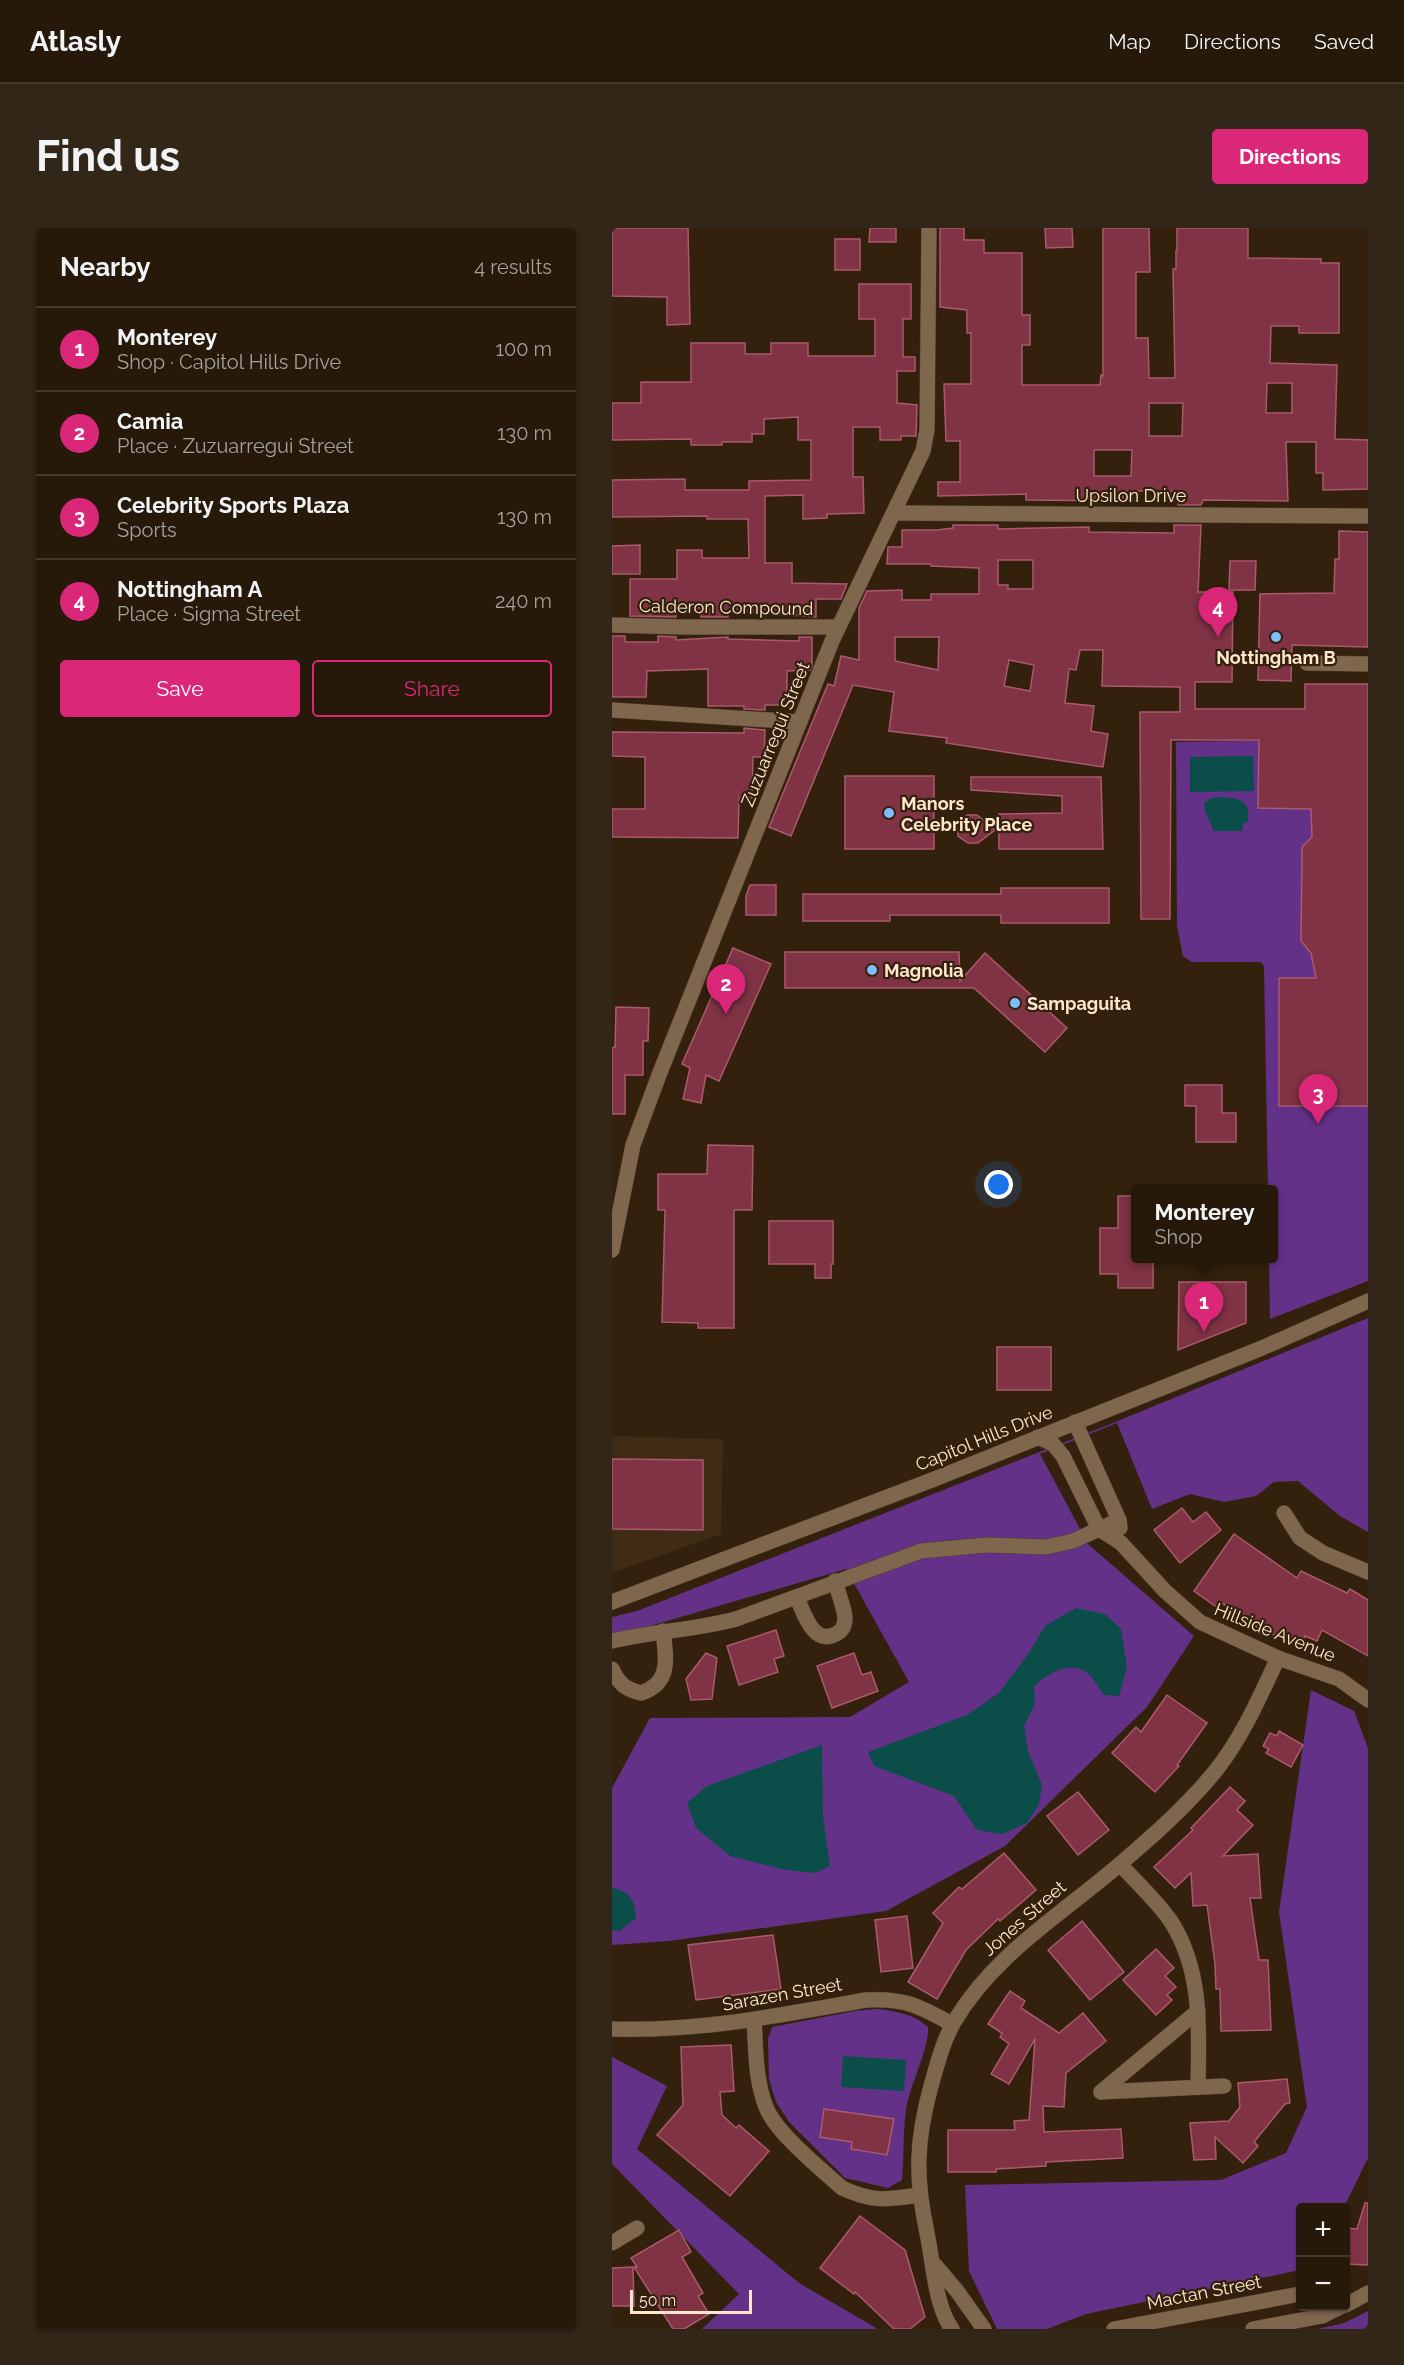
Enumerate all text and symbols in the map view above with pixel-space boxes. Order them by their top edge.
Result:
text: Atlasly [30,25,121,58]
text: Map [1108,29,1151,54]
text: Directions [1184,29,1281,54]
text: Saved [1314,29,1374,54]
button: Directions [1212,129,1368,184]
text: Find us [36,132,180,181]
text: Nearby [60,252,150,282]
text: 4 results [474,255,552,279]
text: Monterey [117,324,217,350]
text: 1 [75,337,84,361]
text: 100 m [495,337,552,361]
text: Shop · Capitol Hills Drive [117,350,341,374]
text: Camia [117,408,183,434]
text: 2 [74,421,85,445]
text: 130 m [497,421,552,445]
text: Place · Zuzuarregui Street [117,434,354,458]
street label: Upsilon Drive [1076,485,1187,506]
text: Celebrity Sports Plaza [117,492,349,518]
text: 3 [74,505,85,529]
text: 130 m [497,505,552,529]
text: Sports [117,518,177,542]
text: Nottingham A [117,576,262,602]
pin: 4 [1198,588,1238,637]
text: 4 [74,589,85,613]
text: 240 m [495,589,552,613]
street label: Calderon Compound [639,595,813,619]
text: Place · Sigma Street [117,602,301,626]
marker: Nottingham B [1269,630,1283,644]
place label: Nottingham B [1216,647,1336,668]
street label: Zuzuarregui Street [736,659,814,809]
button: Save [60,660,300,717]
button: Share [312,660,552,717]
place label: Manors Celebrity Place [901,793,1032,835]
marker: Manors Celebrity Place [882,806,896,820]
place label: Magnolia [884,960,964,981]
marker: Magnolia [865,963,879,977]
pin: 2 [706,964,746,1014]
place label: Sampaguita [1027,993,1131,1014]
marker: Sampaguita [1008,996,1022,1010]
pin: 3 [1298,1074,1338,1124]
your location [984,1170,1013,1199]
popup [1131,1185,1278,1263]
text: Monterey [1154,1199,1255,1225]
text: Shop [1154,1225,1202,1249]
pin: 1 [1184,1282,1224,1332]
street label: Capitol Hills Drive [912,1401,1056,1475]
street label: Hillside Avenue [1211,1598,1339,1666]
street label: Jones Street [978,1876,1070,1960]
street label: Sarazen Street [721,1973,843,2015]
map controls [1296,2203,1350,2311]
button: + [1296,2203,1350,2257]
button: − [1296,2257,1350,2311]
street label: Mactan Street [1145,2271,1263,2313]
scale bar [630,2287,752,2314]
text: 50 m [639,2291,676,2310]

